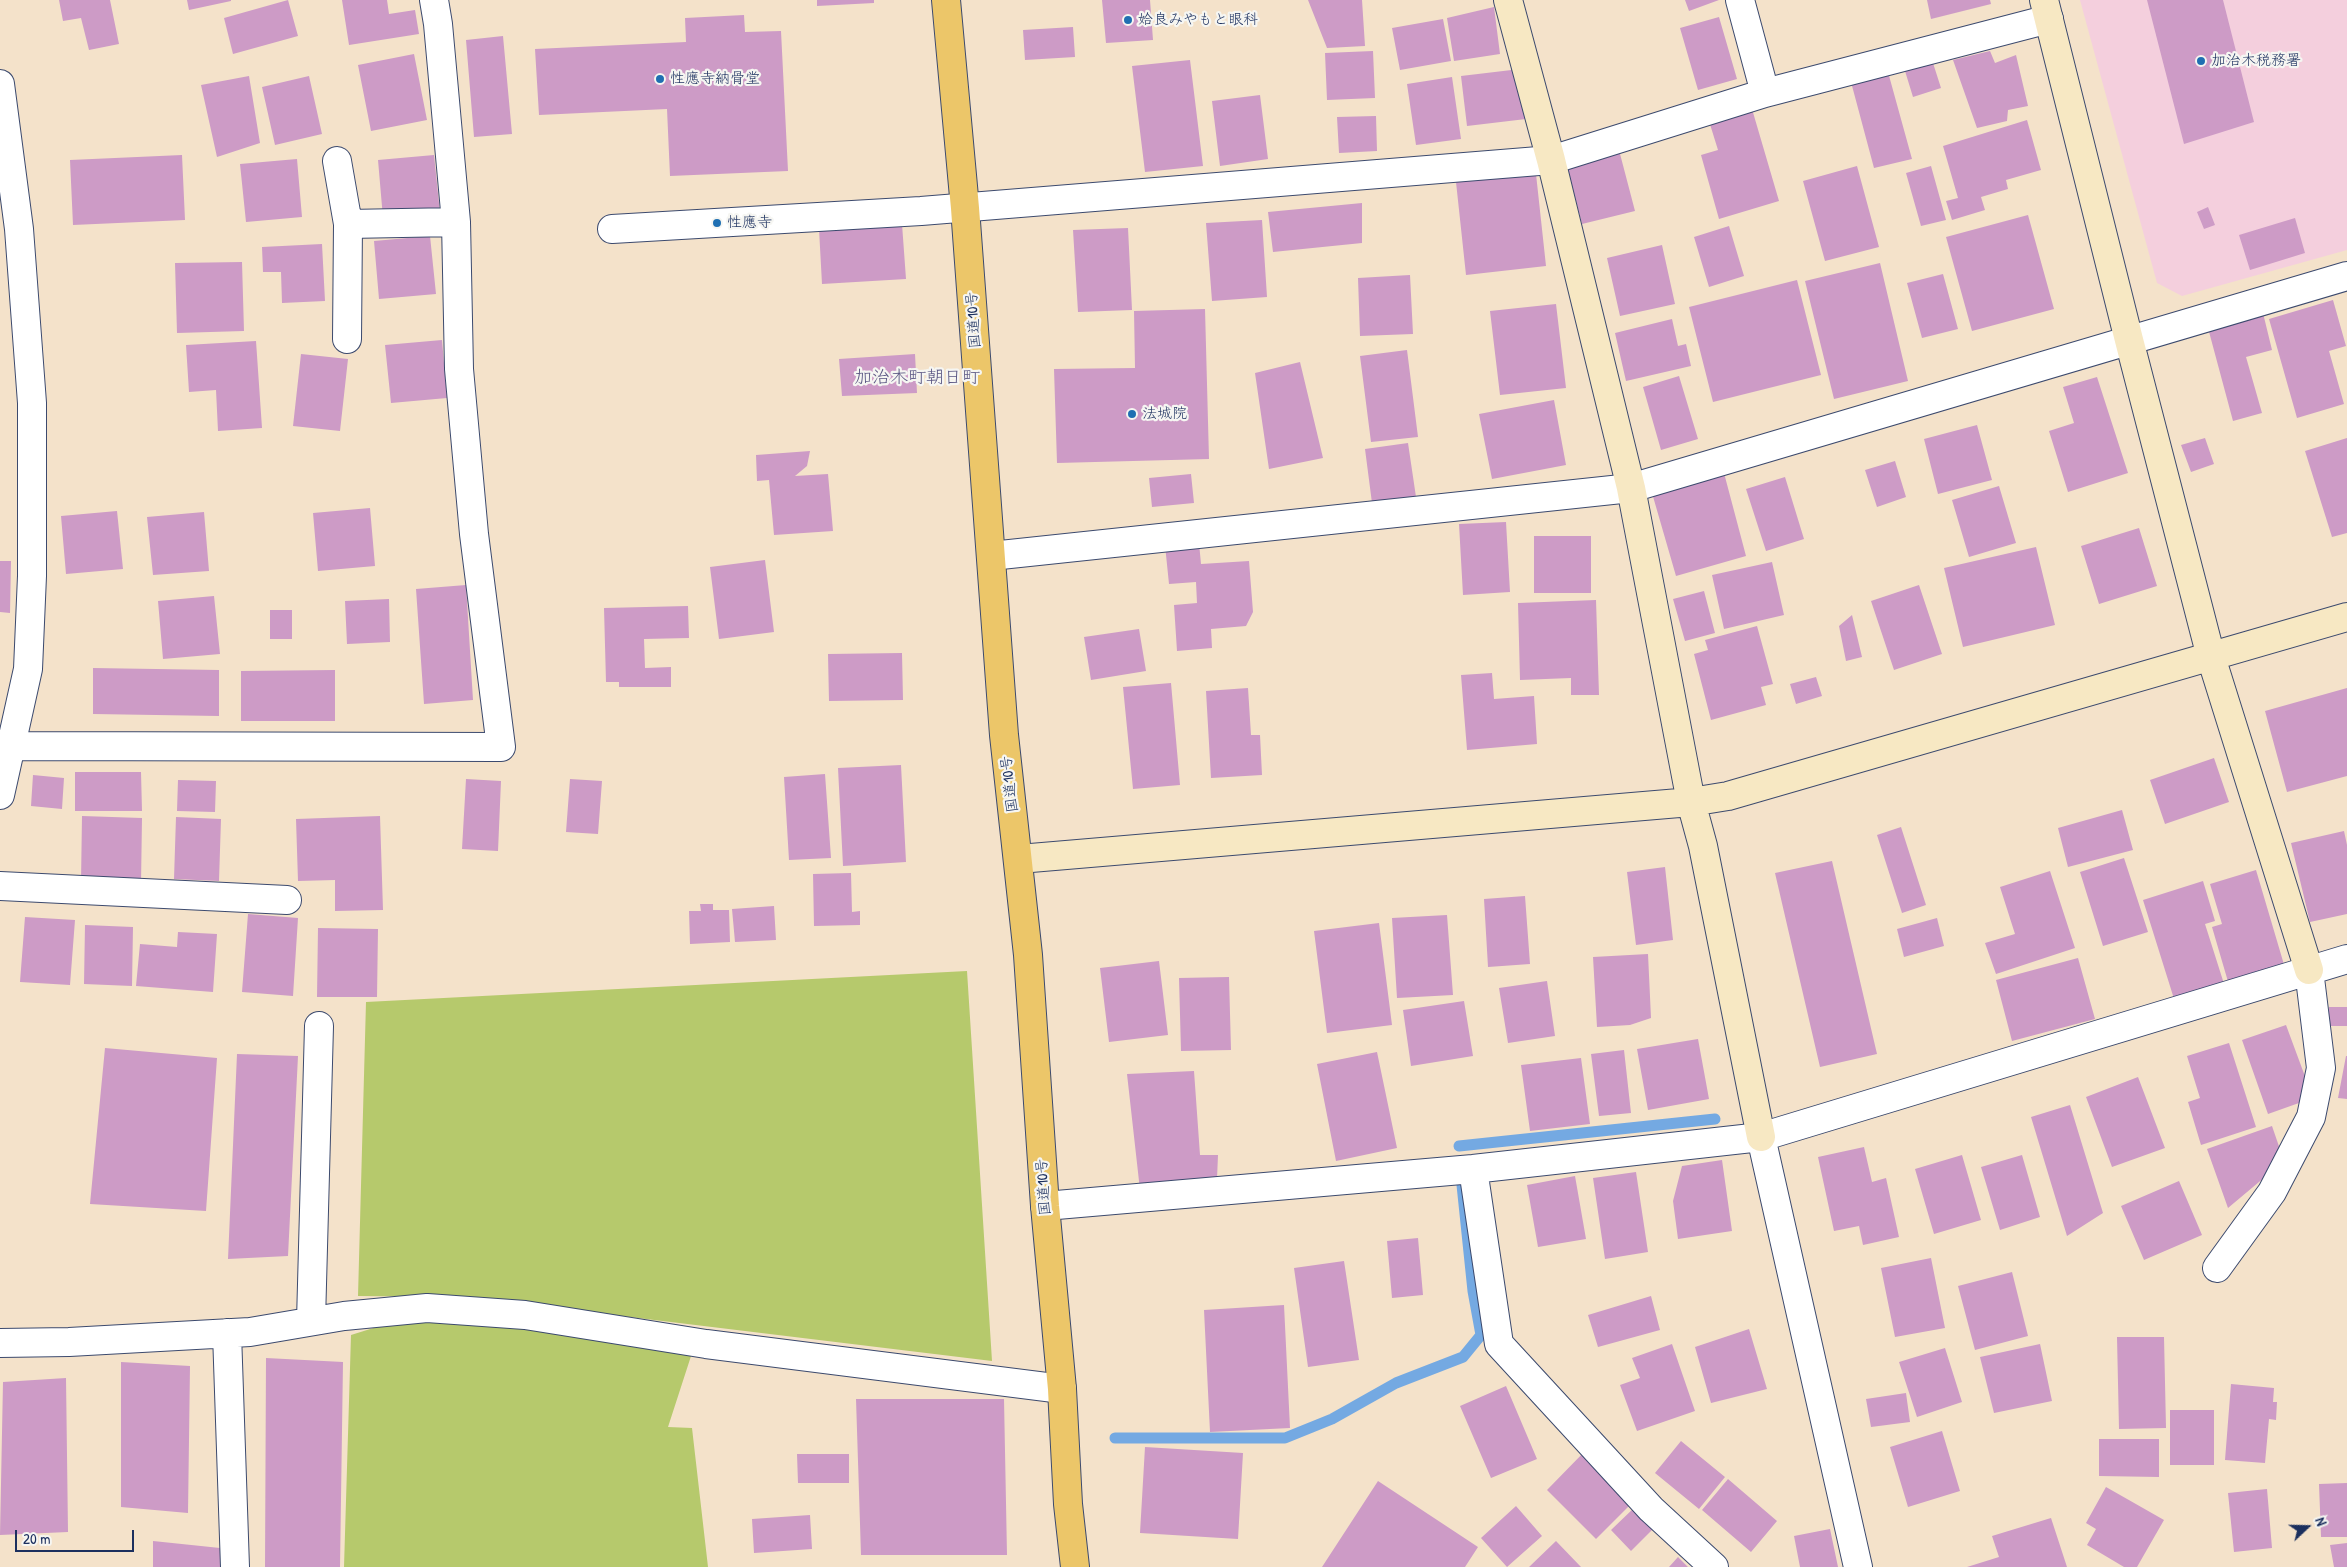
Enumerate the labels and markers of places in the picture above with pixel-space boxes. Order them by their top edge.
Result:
place label: 姶良みやもと眼科 [1138,11,1258,29]
marker: 姶良みやもと眼科 [1122,14,1134,26]
place label: 加治木税務署 [2211,52,2301,70]
marker: 加治木税務署 [2195,55,2207,67]
place label: 性應寺納骨堂 [670,70,760,88]
marker: 性應寺納骨堂 [654,73,666,85]
place label: 性應寺 [727,214,772,232]
marker: 性應寺 [711,217,723,229]
place label: 法城院 [1142,405,1187,423]
marker: 法城院 [1126,408,1138,420]

